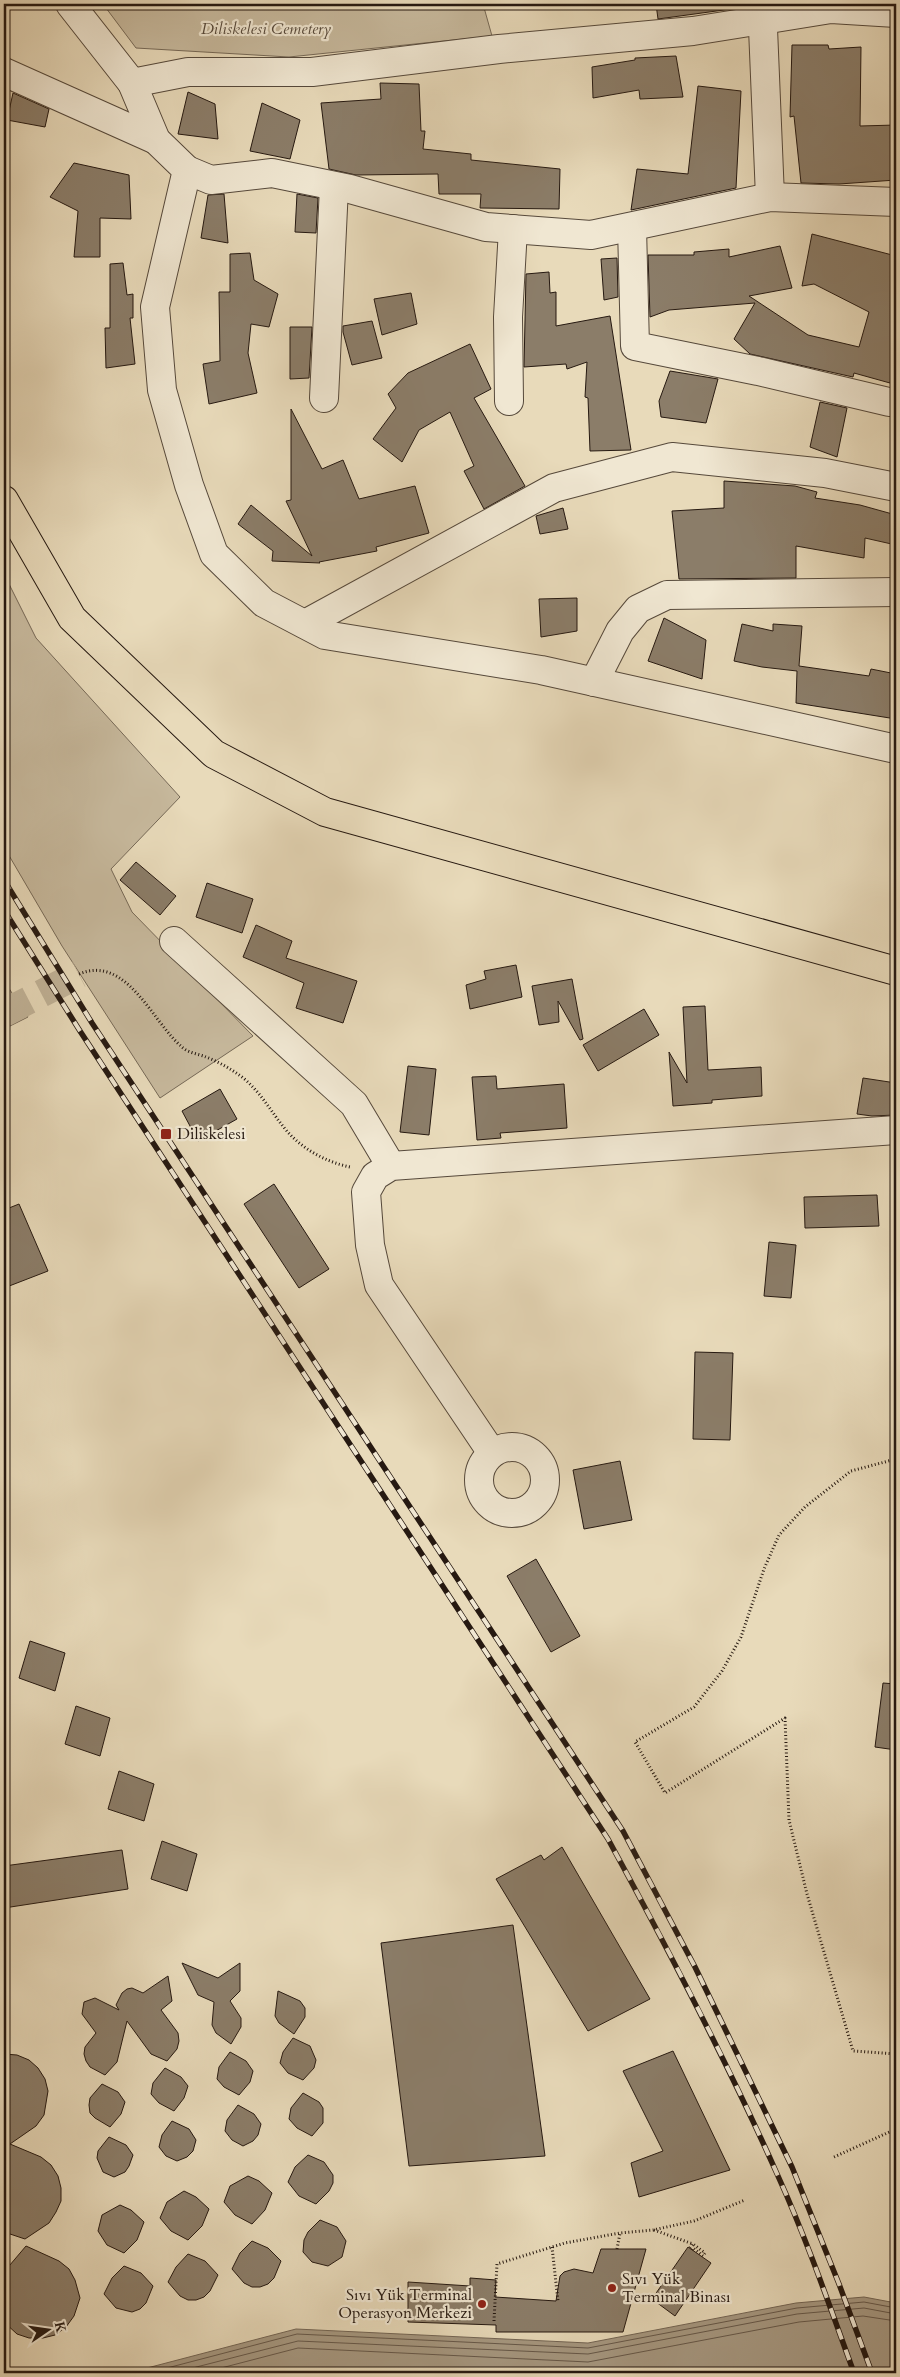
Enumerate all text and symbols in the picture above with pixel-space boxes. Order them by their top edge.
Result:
park label: Diliskelesi Cemetery [201,18,331,40]
place label: Diliskelesi [177,1123,246,1145]
marker: Diliskelesi [159,1127,173,1141]
place label: Sıvı Yük Terminal Binası [622,2268,731,2308]
marker: Sıvı Yük Terminal Binası [606,2282,618,2294]
place label: Sıvı Yük Terminal Operasyon Merkezi [338,2284,472,2324]
marker: Sıvı Yük Terminal Operasyon Merkezi [476,2298,488,2310]
north arrow [22,2304,72,2354]
text: K [50,2320,71,2335]

